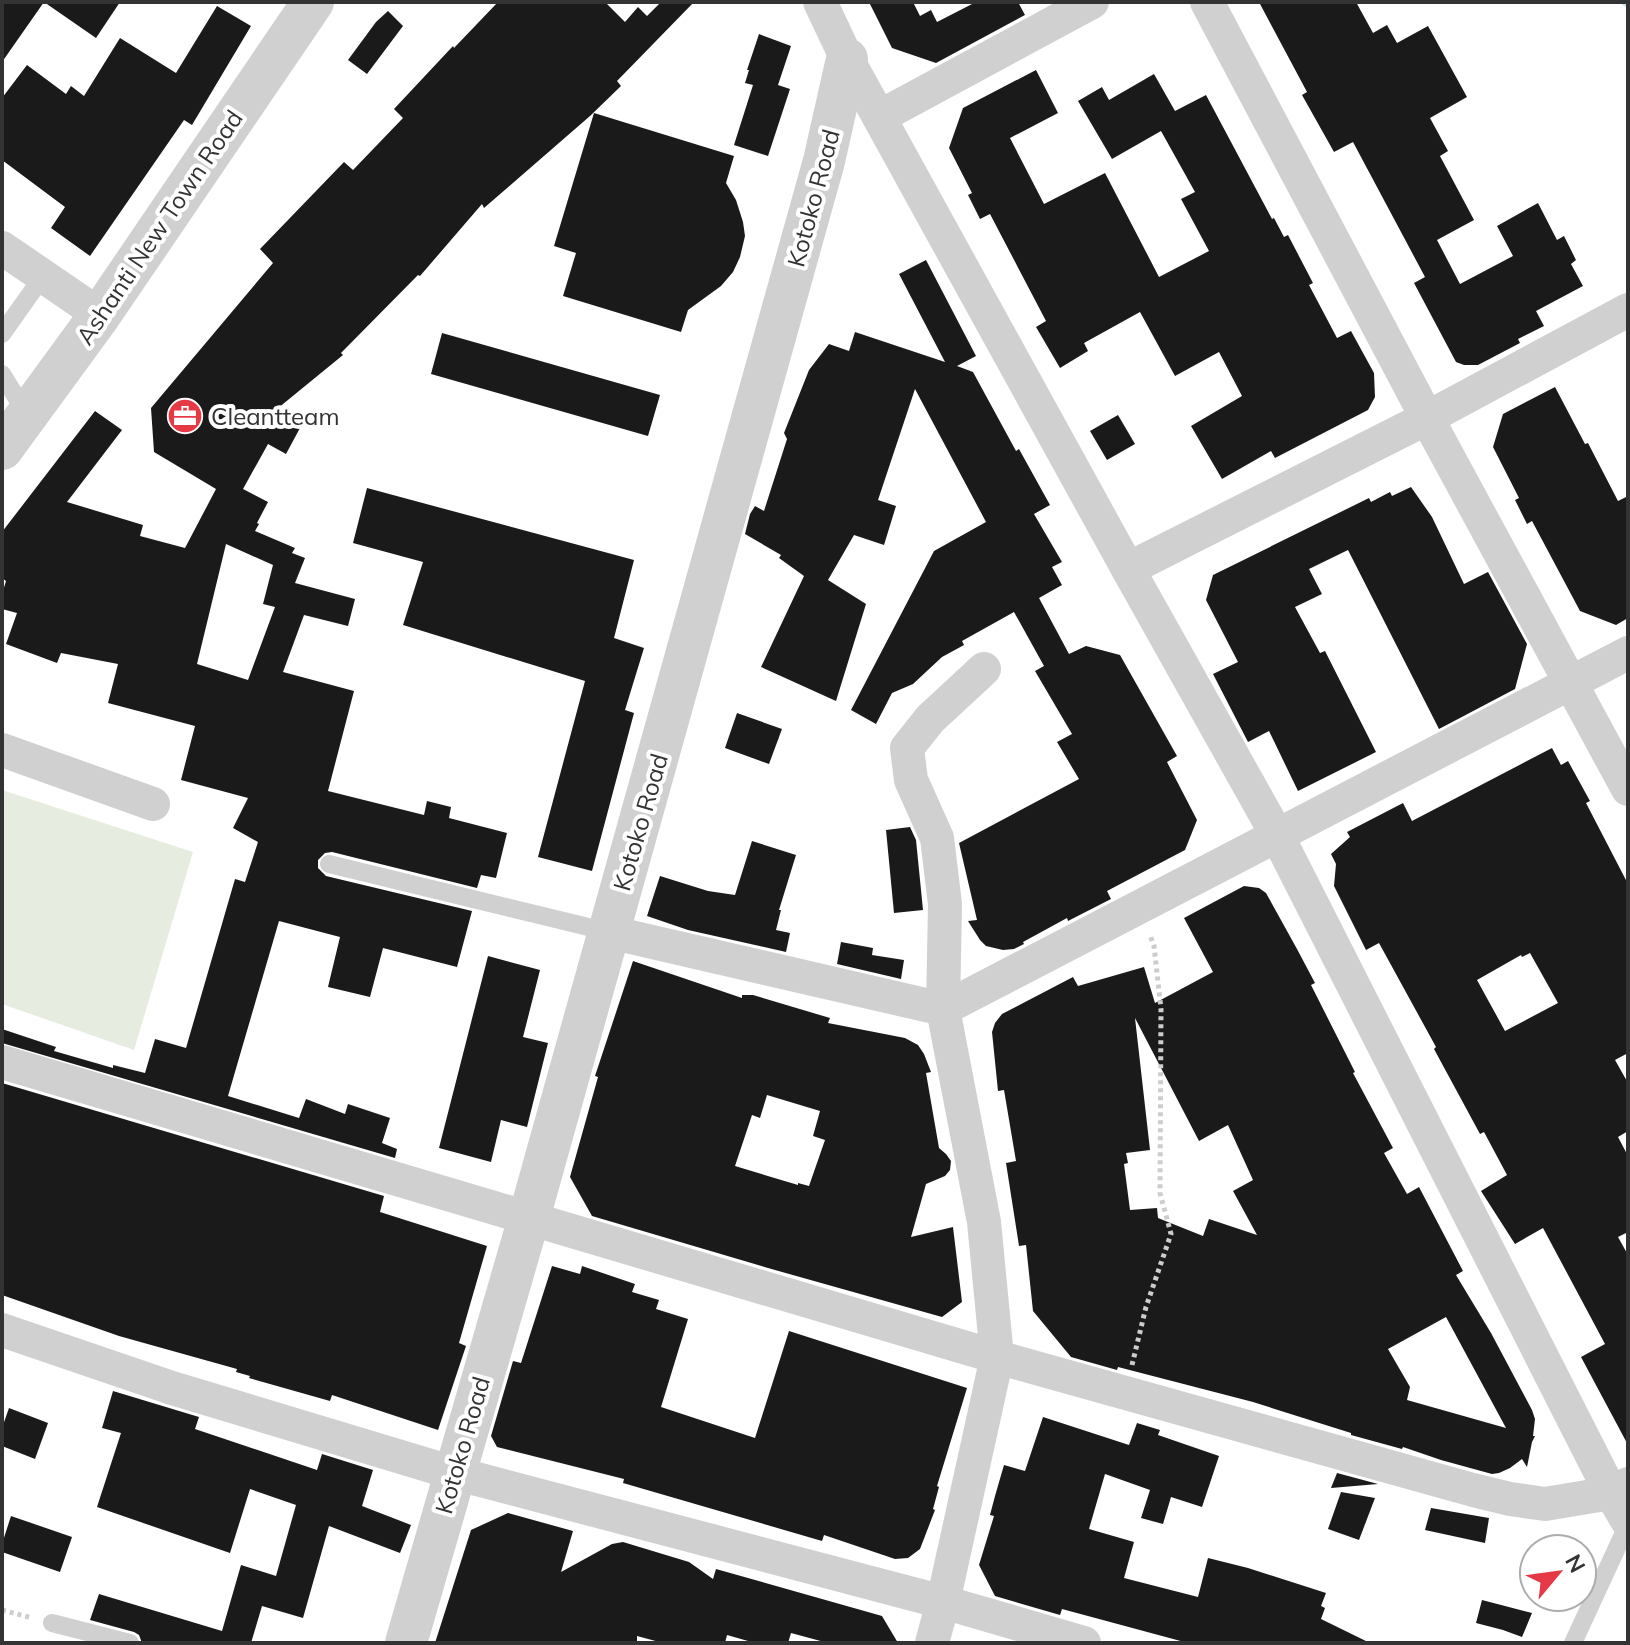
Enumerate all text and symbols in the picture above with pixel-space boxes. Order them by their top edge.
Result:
street label: Ashanti New Town Road [69,104,249,350]
street label: Kotoko Road [780,126,846,270]
office icon: Cleantteam [166,397,204,435]
place label: Cleantteam [211,401,340,431]
street label: Kotoko Road [606,750,674,894]
street label: Kotoko Road [428,1373,496,1517]
north arrow [1518,1533,1598,1613]
text: N [1559,1549,1592,1577]

